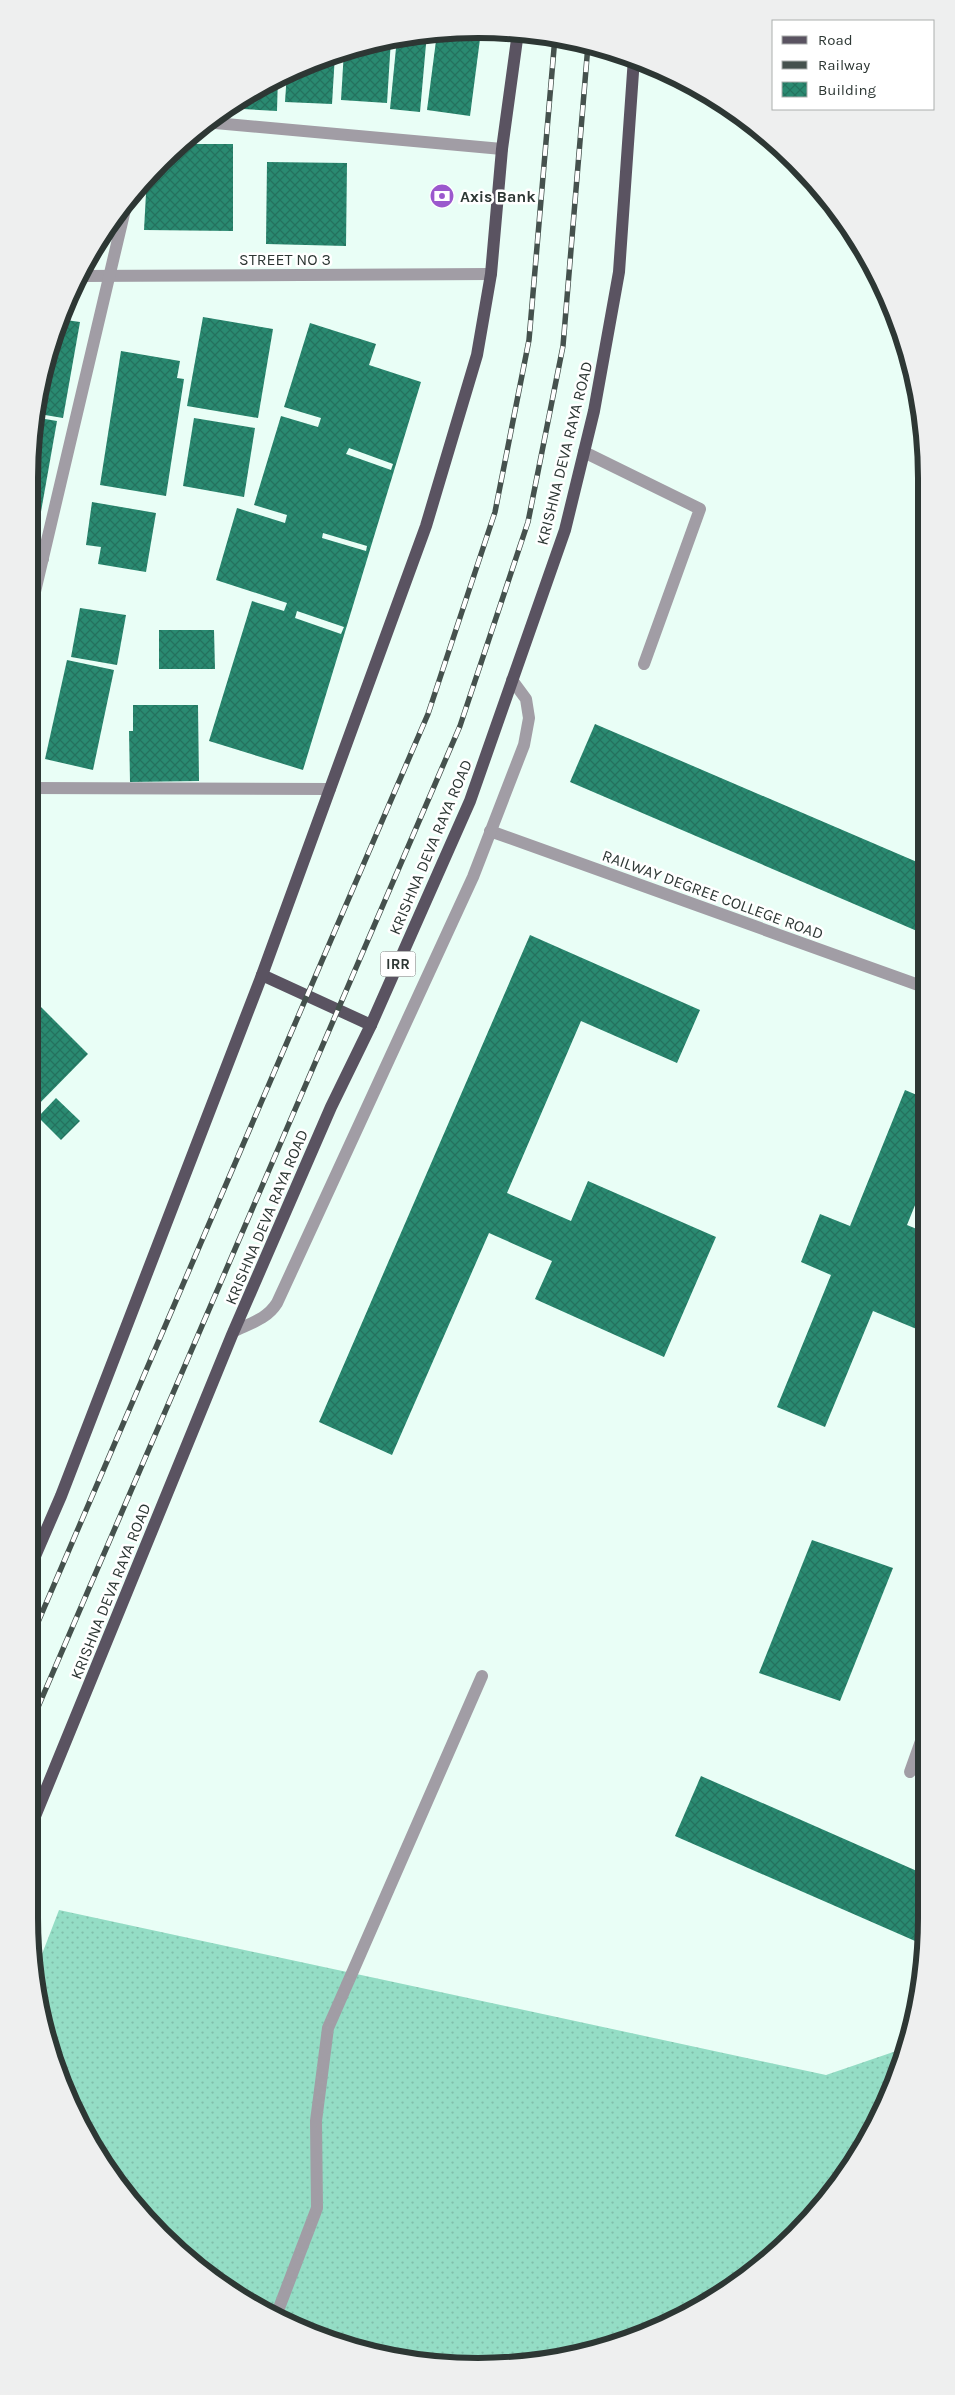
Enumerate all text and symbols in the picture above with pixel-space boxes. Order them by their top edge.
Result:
legend [772,20,935,110]
text: Road [818,31,853,49]
text: Railway [818,56,870,74]
text: Building [818,81,876,99]
bank icon: Axis Bank [429,183,455,209]
place label: Axis Bank [460,187,536,206]
street label: STREET NO 3 [239,250,331,269]
street label: KRISHNA DEVA RAYA ROAD [532,359,597,547]
street label: KRISHNA DEVA RAYA ROAD [385,757,476,938]
street label: RAILWAY DEGREE COLLEGE ROAD [600,846,826,943]
road number: IRR [380,952,416,976]
street label: KRISHNA DEVA RAYA ROAD [221,1127,312,1308]
street label: KRISHNA DEVA RAYA ROAD [66,1500,155,1682]

